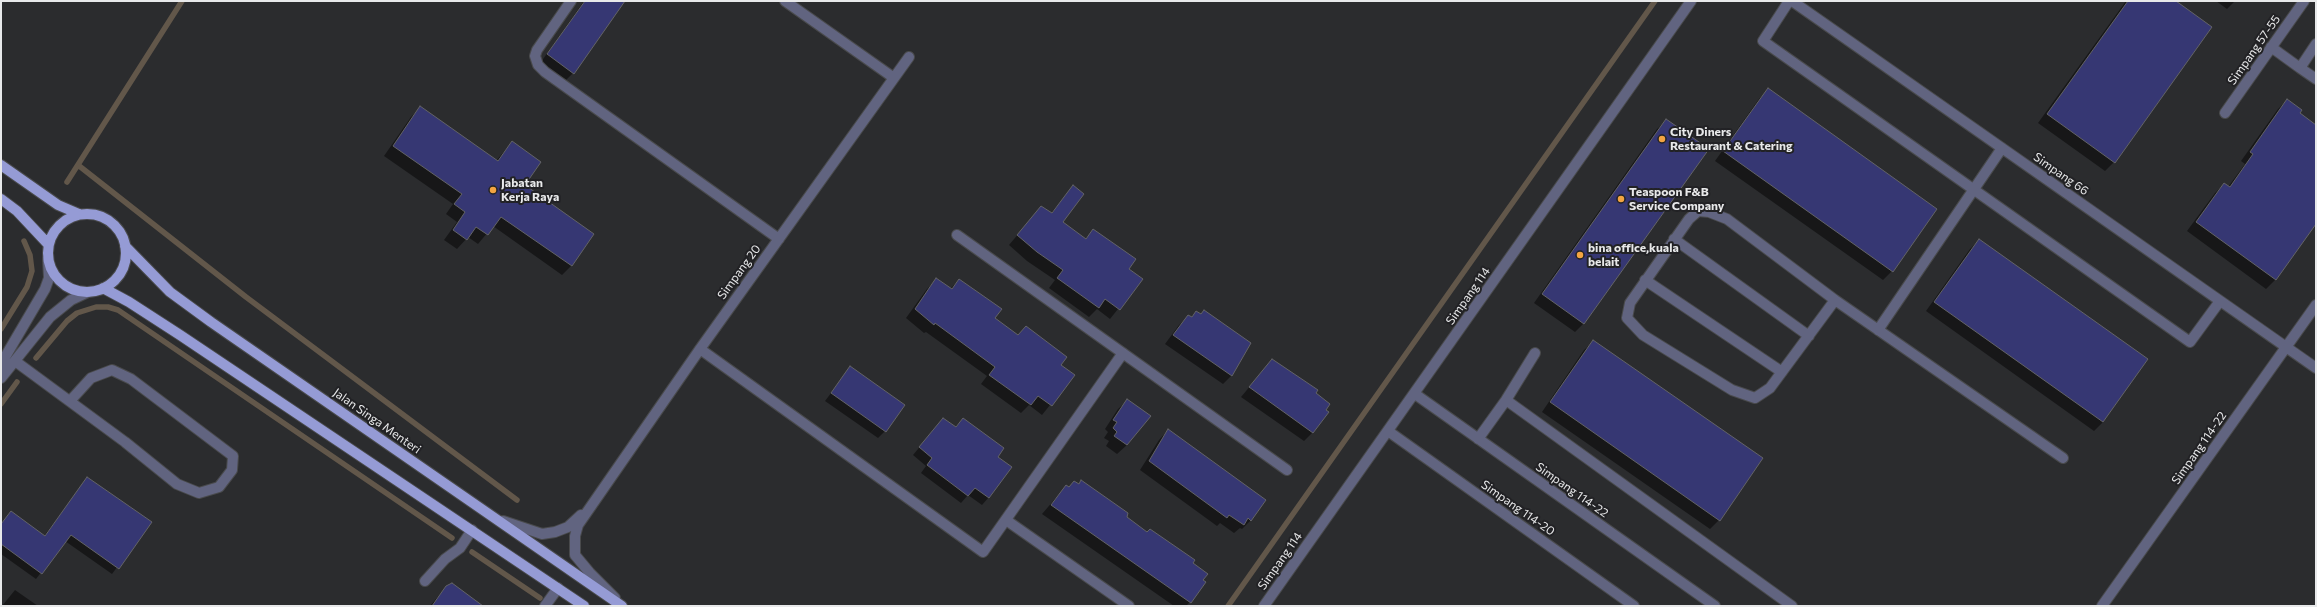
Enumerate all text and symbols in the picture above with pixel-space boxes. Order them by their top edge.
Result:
street label: Simpang 57-55 [2225,12,2283,88]
place label: City Diners Restaurant & Catering [1670,125,1793,153]
marker: City Diners Restaurant & Catering [1657,134,1667,144]
street label: Simpang 66 [2031,150,2091,198]
place label: Jabatan Kerja Raya [501,176,559,204]
marker: Jabatan Kerja Raya [488,185,498,195]
place label: Teaspoon F&B Service Company [1629,185,1724,213]
marker: Teaspoon F&B Service Company [1616,194,1626,204]
place label: bina office,kuala belait [1588,241,1679,269]
street label: Simpang 20 [714,242,764,302]
marker: bina office,kuala belait [1575,250,1585,260]
street label: Simpang 114 [1443,264,1493,328]
street label: Jalan Singa Menteri [330,385,424,457]
street label: Simpang 114-22 [2169,409,2229,487]
street label: Simpang 114-22 [1533,460,1611,520]
street label: Simpang 114-20 [1478,477,1558,539]
street label: Simpang 114 [1255,529,1305,593]

